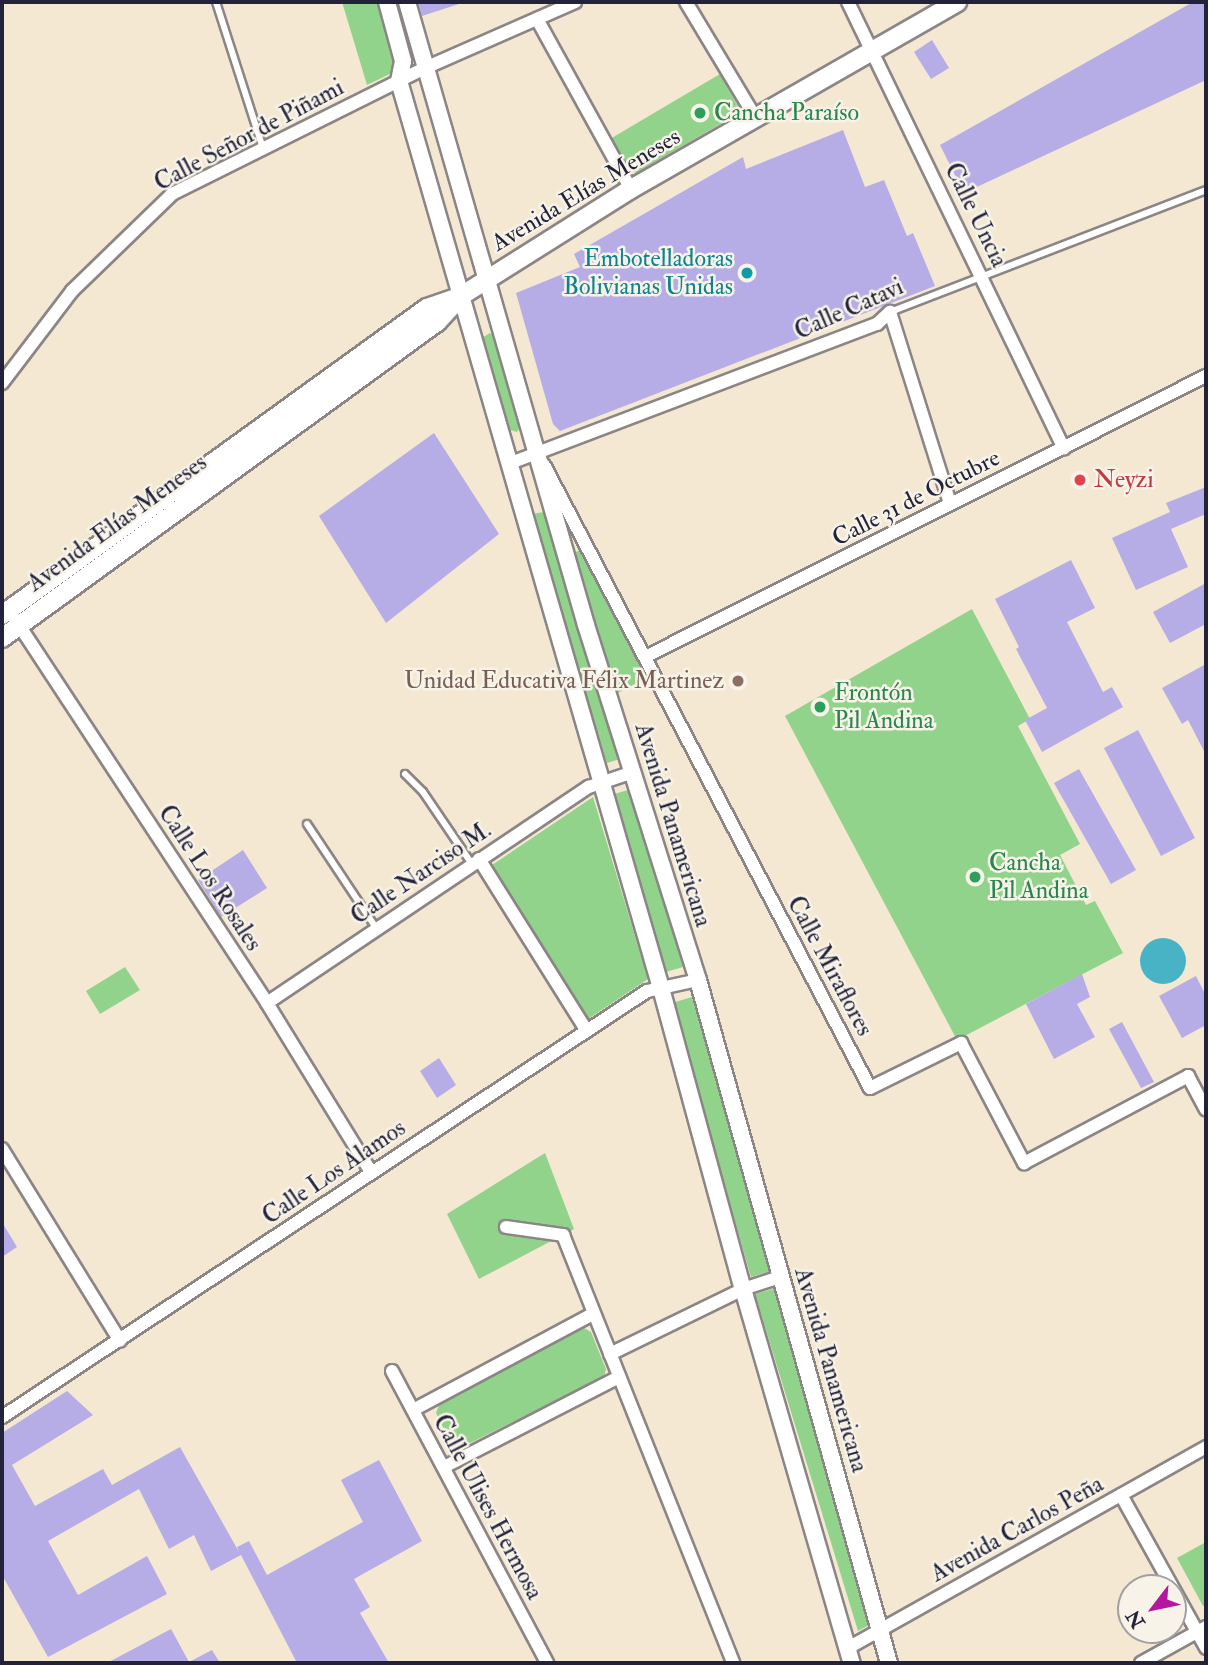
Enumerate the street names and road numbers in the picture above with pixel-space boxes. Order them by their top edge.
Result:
street label: Calle Señor de Piñami [149,73,349,197]
street label: Avenida Elías Meneses [486,122,686,258]
street label: Calle Uncia [938,158,1014,272]
street label: Calle Catavi [790,272,908,346]
street label: Calle 31 de Octubre [827,443,1005,553]
street label: Avenida Elías Meneses [22,448,212,598]
street label: Avenida Panamericana [628,720,718,930]
street label: Calle Los Rosales [152,800,268,956]
street label: Calle Narciso M. [345,815,497,931]
street label: Calle Miraflores [781,891,879,1041]
street label: Calle Los Alamos [257,1113,411,1231]
street label: Avenida Panamericana [788,1264,874,1476]
street label: Calle Ulises Hermosa [427,1410,549,1604]
street label: Avenida Carlos Peña [926,1470,1108,1588]

